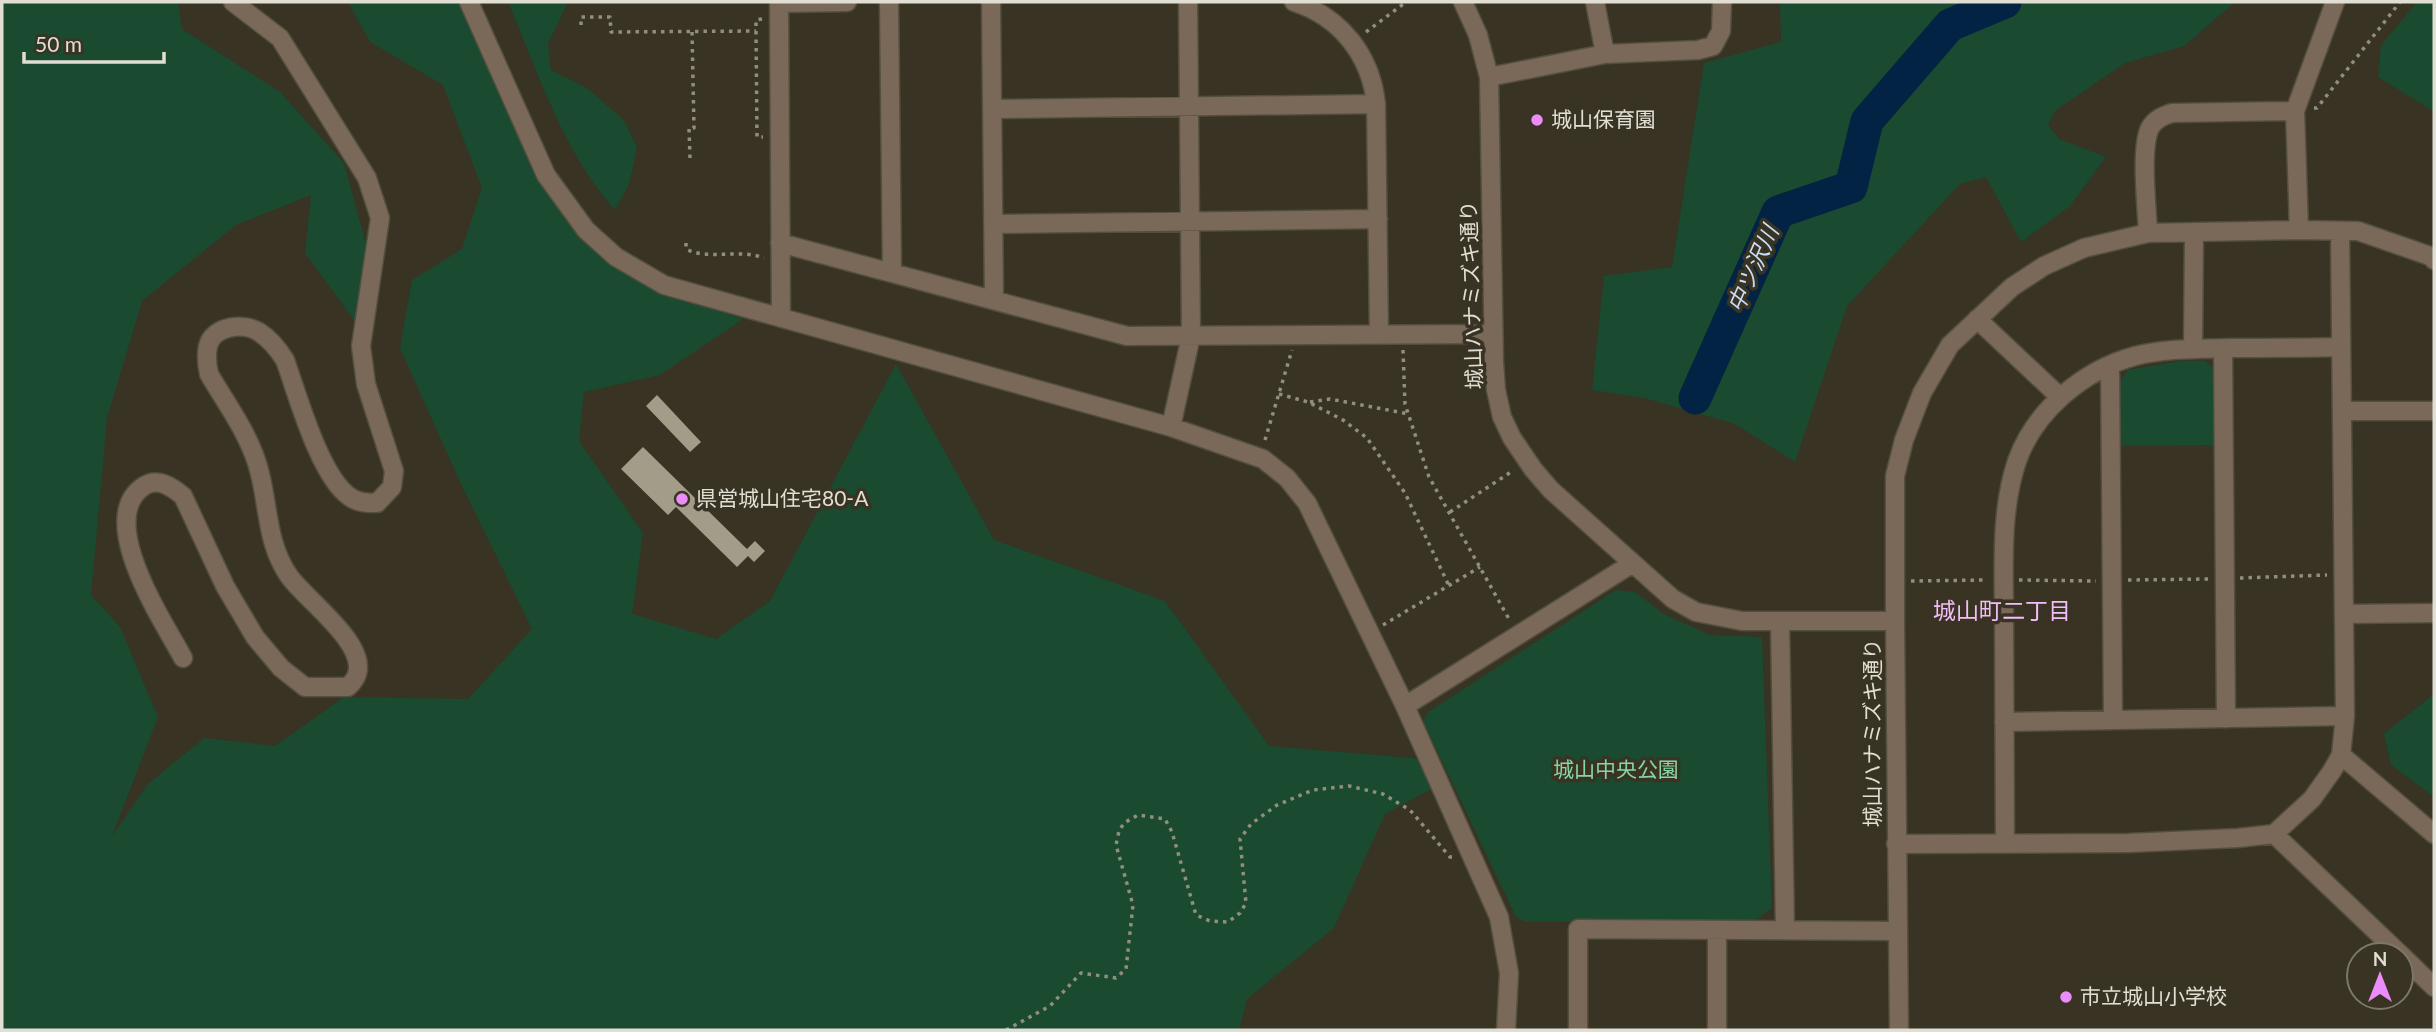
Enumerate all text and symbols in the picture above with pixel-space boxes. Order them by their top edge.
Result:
scale bar [24,21,164,65]
text: 50 m [35,31,82,56]
place label: 城山保育園 [1551,106,1656,131]
marker: 城山保育園 [1529,112,1545,128]
street label: 城山ハナミズキ通り [1455,200,1486,390]
water label: 中ツ沢川 [1721,218,1785,316]
place label: 県営城山住宅80-A [696,485,869,510]
marker: 県営城山住宅80-A [674,491,690,507]
district label: 城山町二丁目 [1933,596,2071,624]
street label: 城山ハナミズキ通り [1859,639,1884,828]
park label: 城山中央公園 [1553,756,1679,781]
north arrow [2345,941,2415,1011]
text: N [2373,947,2387,970]
place label: 市立城山小学校 [2080,983,2227,1008]
marker: 市立城山小学校 [2058,989,2074,1005]

